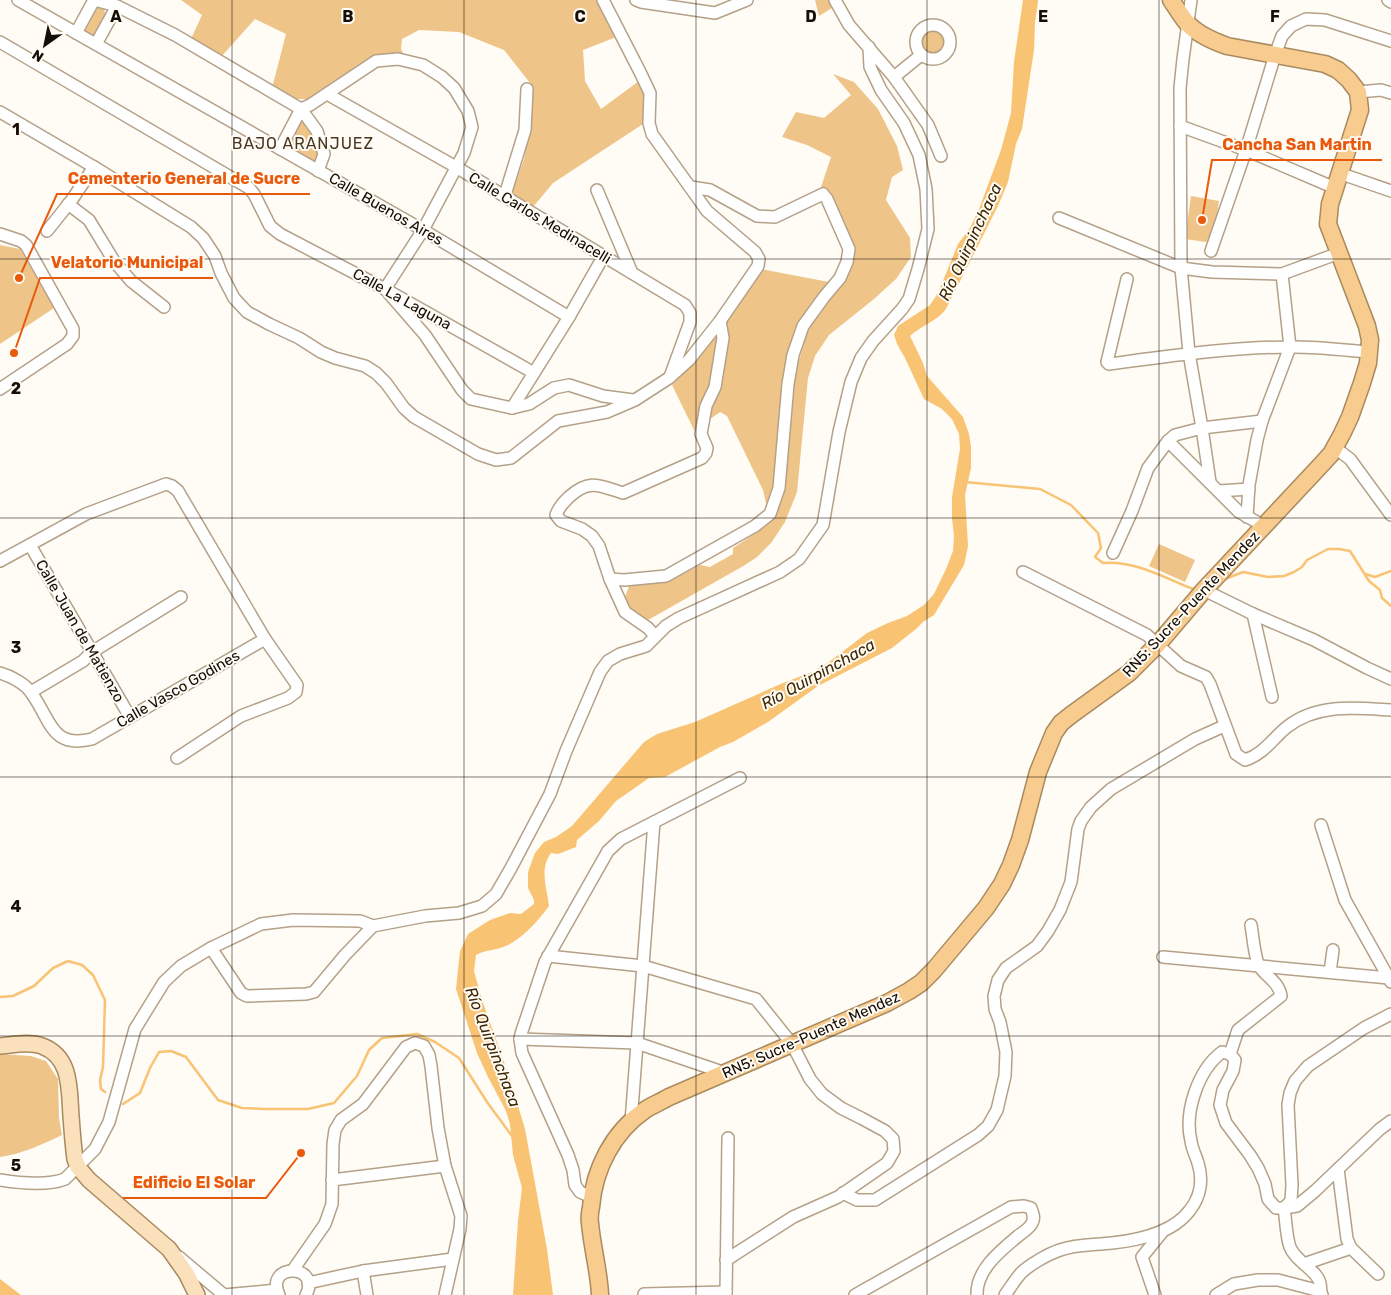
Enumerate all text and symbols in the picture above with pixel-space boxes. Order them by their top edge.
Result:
text: A [110,7,122,26]
text: B [342,7,354,26]
text: C [574,7,586,26]
text: D [805,7,817,26]
text: E [1038,7,1048,26]
text: F [1270,7,1280,26]
north arrow [20,20,70,70]
text: N [29,46,47,65]
text: 1 [12,120,20,139]
callout: Cancha San Martin [1212,129,1382,160]
district label: BAJO ARANJUEZ [232,134,374,153]
text: Cancha San Martin [1222,135,1372,154]
callout: Cementerio General de Sucre [57,163,310,194]
street label: Calle Carlos Medinacelli [465,168,615,268]
text: Cementerio General de Sucre [68,169,300,188]
street label: Calle Buenos Aires [326,169,447,249]
water label: Río Quirpinchaca [935,180,1005,304]
callout: Velatorio Municipal [40,247,213,278]
text: Velatorio Municipal [51,253,203,272]
street label: Calle La Laguna [349,264,455,334]
text: 2 [11,379,21,398]
street label: RN5: Sucre-Puente Mendez [1119,527,1264,681]
street label: Calle Juan de Matienzo [32,557,128,705]
water label: Río Quirpinchaca [758,635,878,713]
text: 3 [11,638,21,657]
street label: Calle Vasco Godines [113,646,243,732]
text: 4 [11,897,22,916]
water label: Río Quirpinchaca [461,984,525,1110]
street label: RN5: Sucre-Puente Mendez [719,987,903,1082]
text: 5 [11,1156,21,1175]
callout: Edificio El Solar [123,1167,266,1198]
text: Edificio El Solar [133,1173,256,1192]

